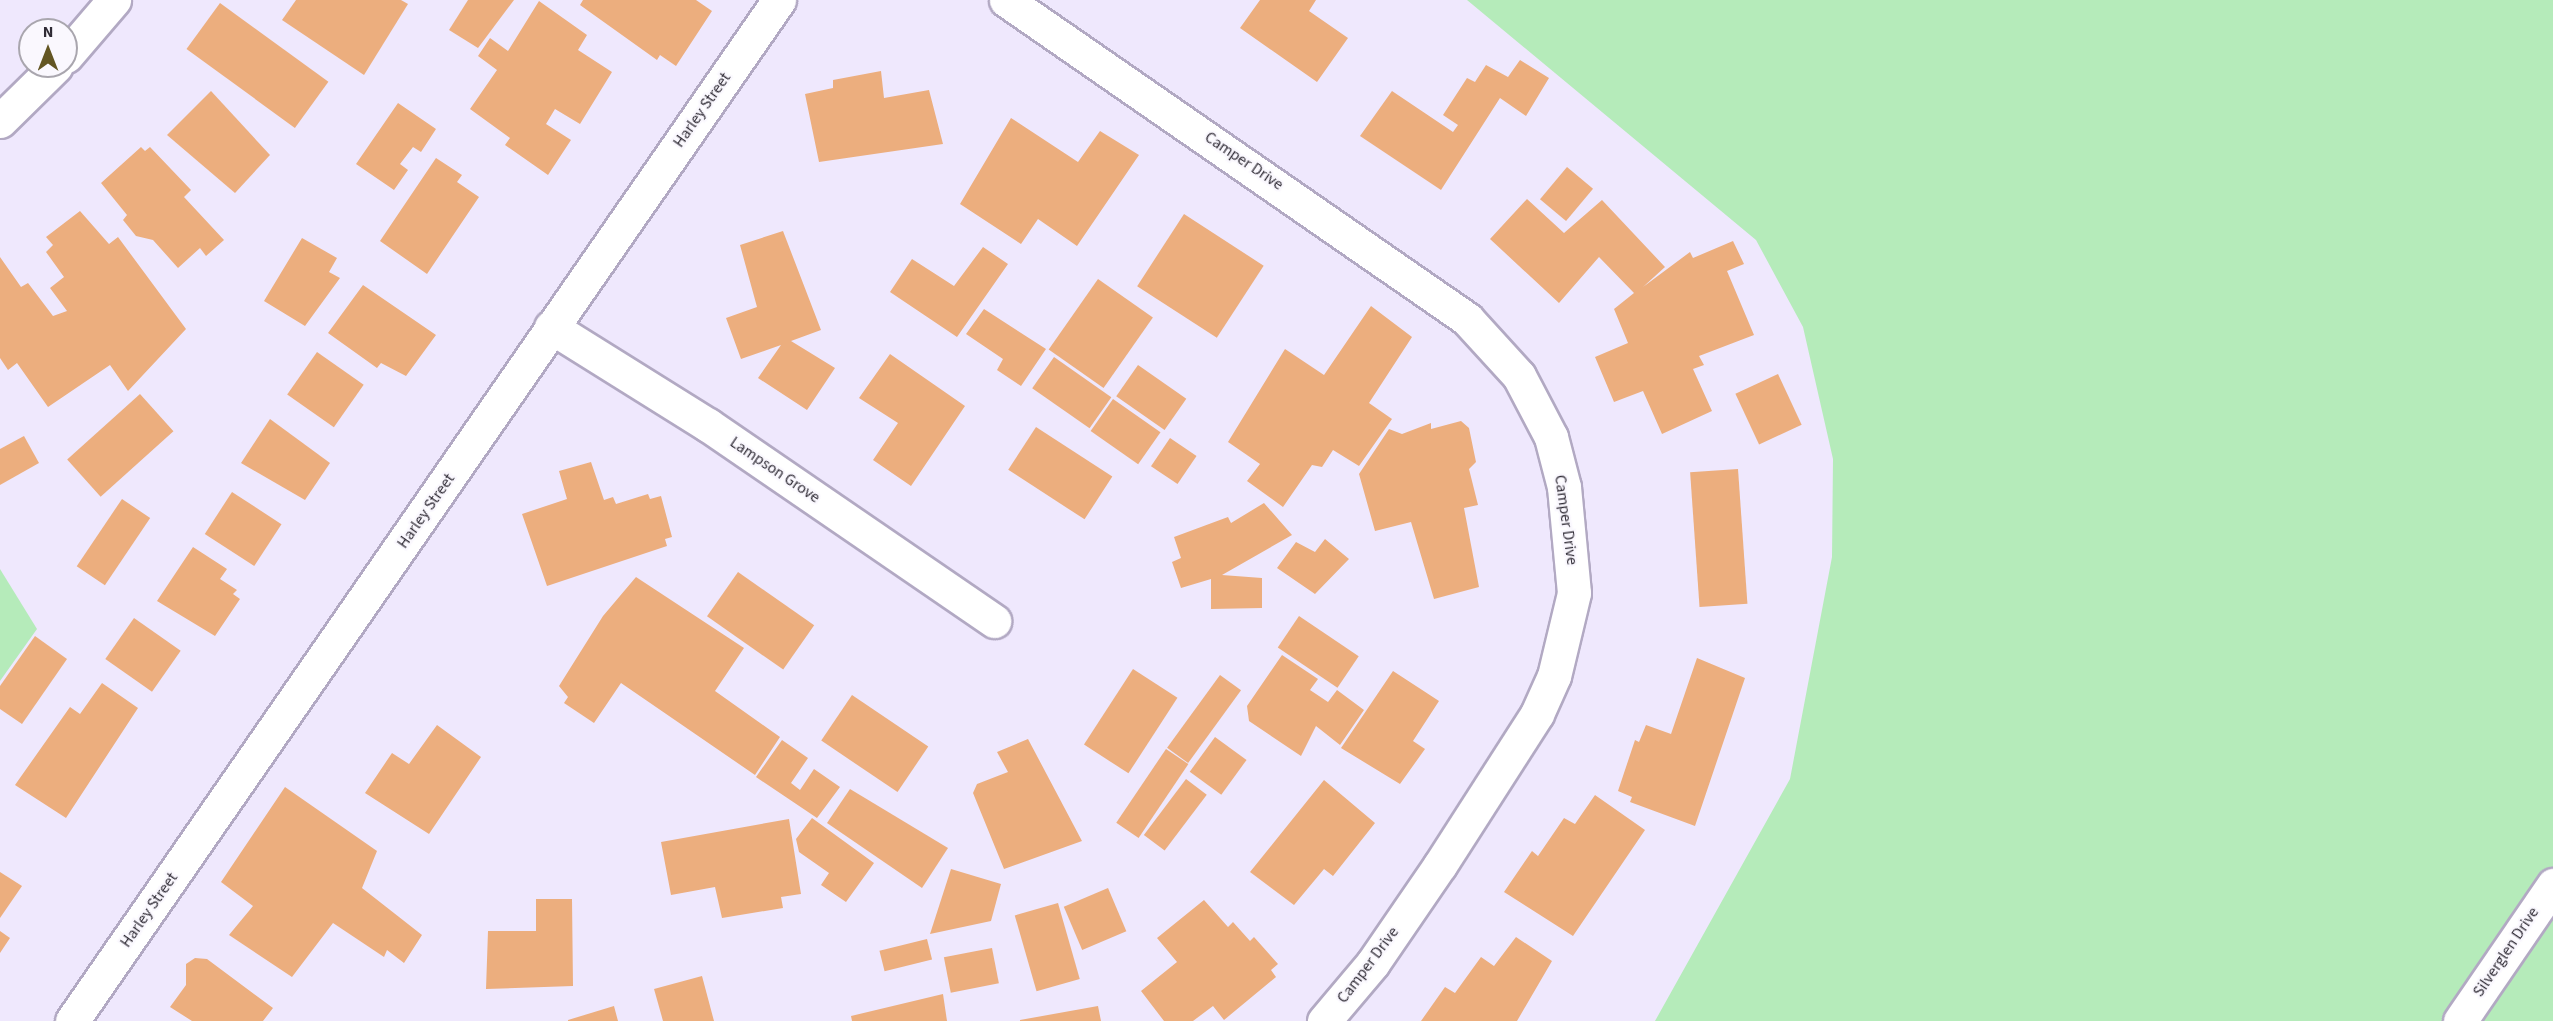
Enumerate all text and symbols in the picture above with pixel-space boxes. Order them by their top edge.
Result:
north arrow [18,18,78,78]
text: N [43,21,53,43]
street label: Harley Street [669,69,735,151]
street label: Camper Drive [1201,128,1287,194]
street label: Lampson Grove [726,433,824,507]
street label: Harley Street [393,470,459,552]
street label: Camper Drive [1550,474,1582,566]
street label: Harley Street [116,869,182,951]
street label: Silverglen Drive [2469,904,2543,1000]
street label: Camper Drive [1333,923,1403,1007]

